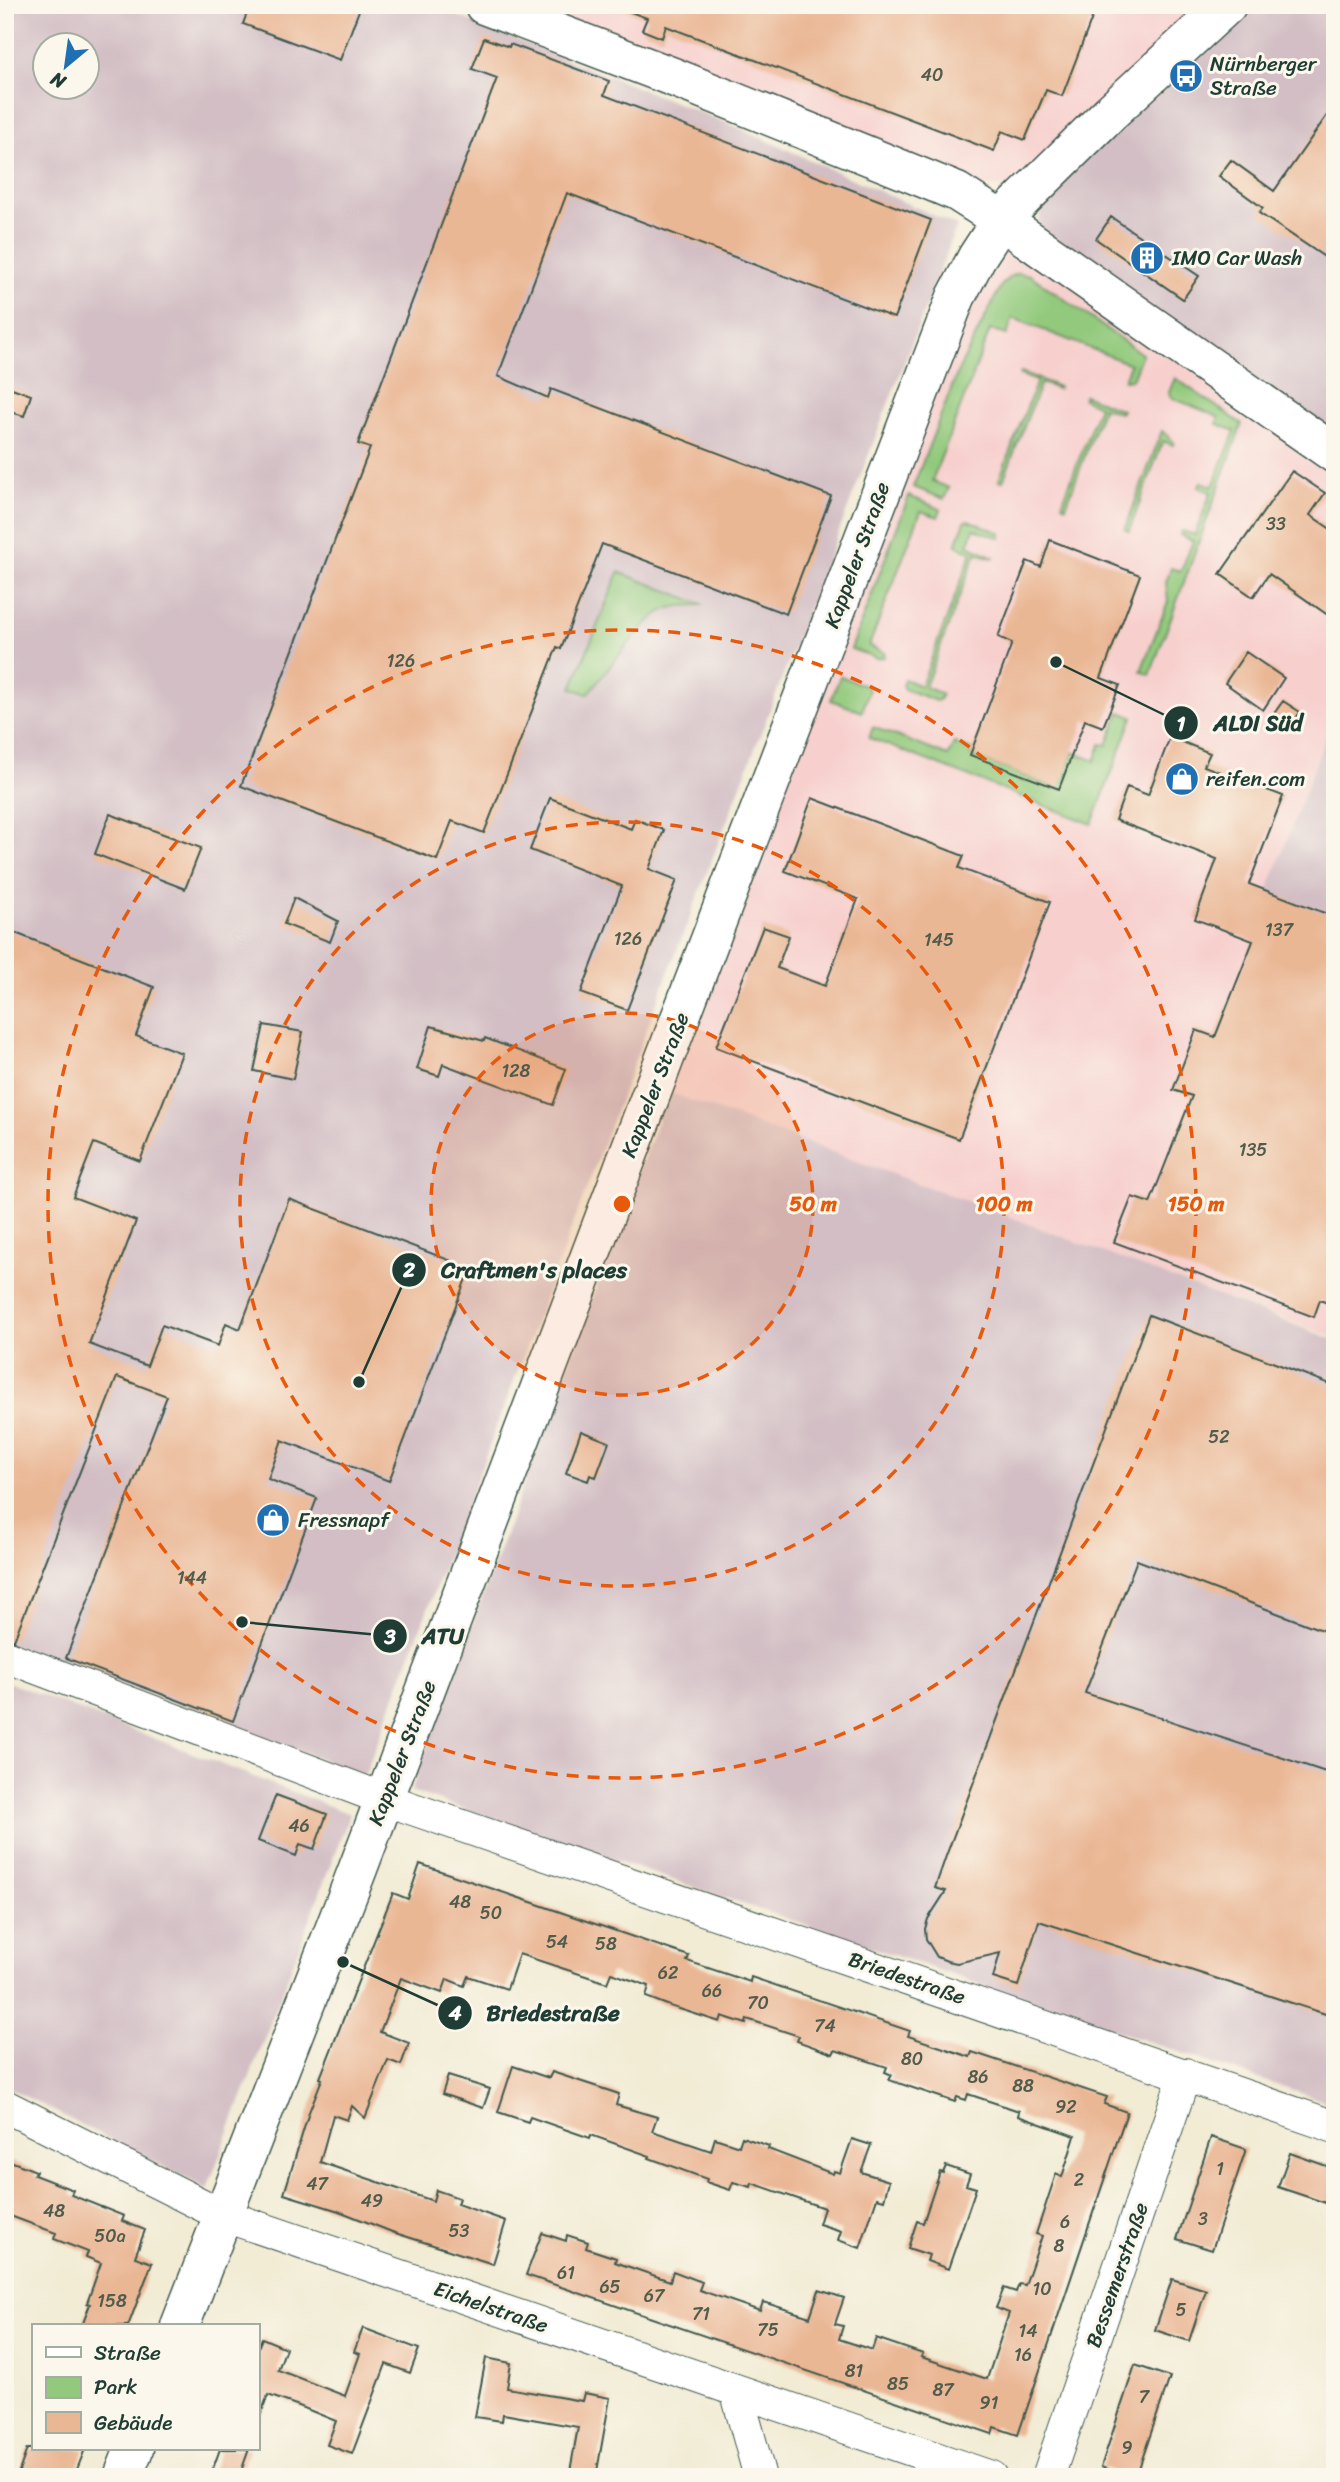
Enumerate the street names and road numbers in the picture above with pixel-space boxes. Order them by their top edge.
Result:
street label: Kappeler Straße [813,476,901,634]
street label: Kappeler Straße [610,1006,700,1163]
street label: Kappeler Straße [357,1674,447,1831]
street label: Briedestraße [843,1940,971,2016]
street label: Bessemerstraße [1074,2197,1160,2353]
street label: Eichelstraße [429,2270,554,2344]

